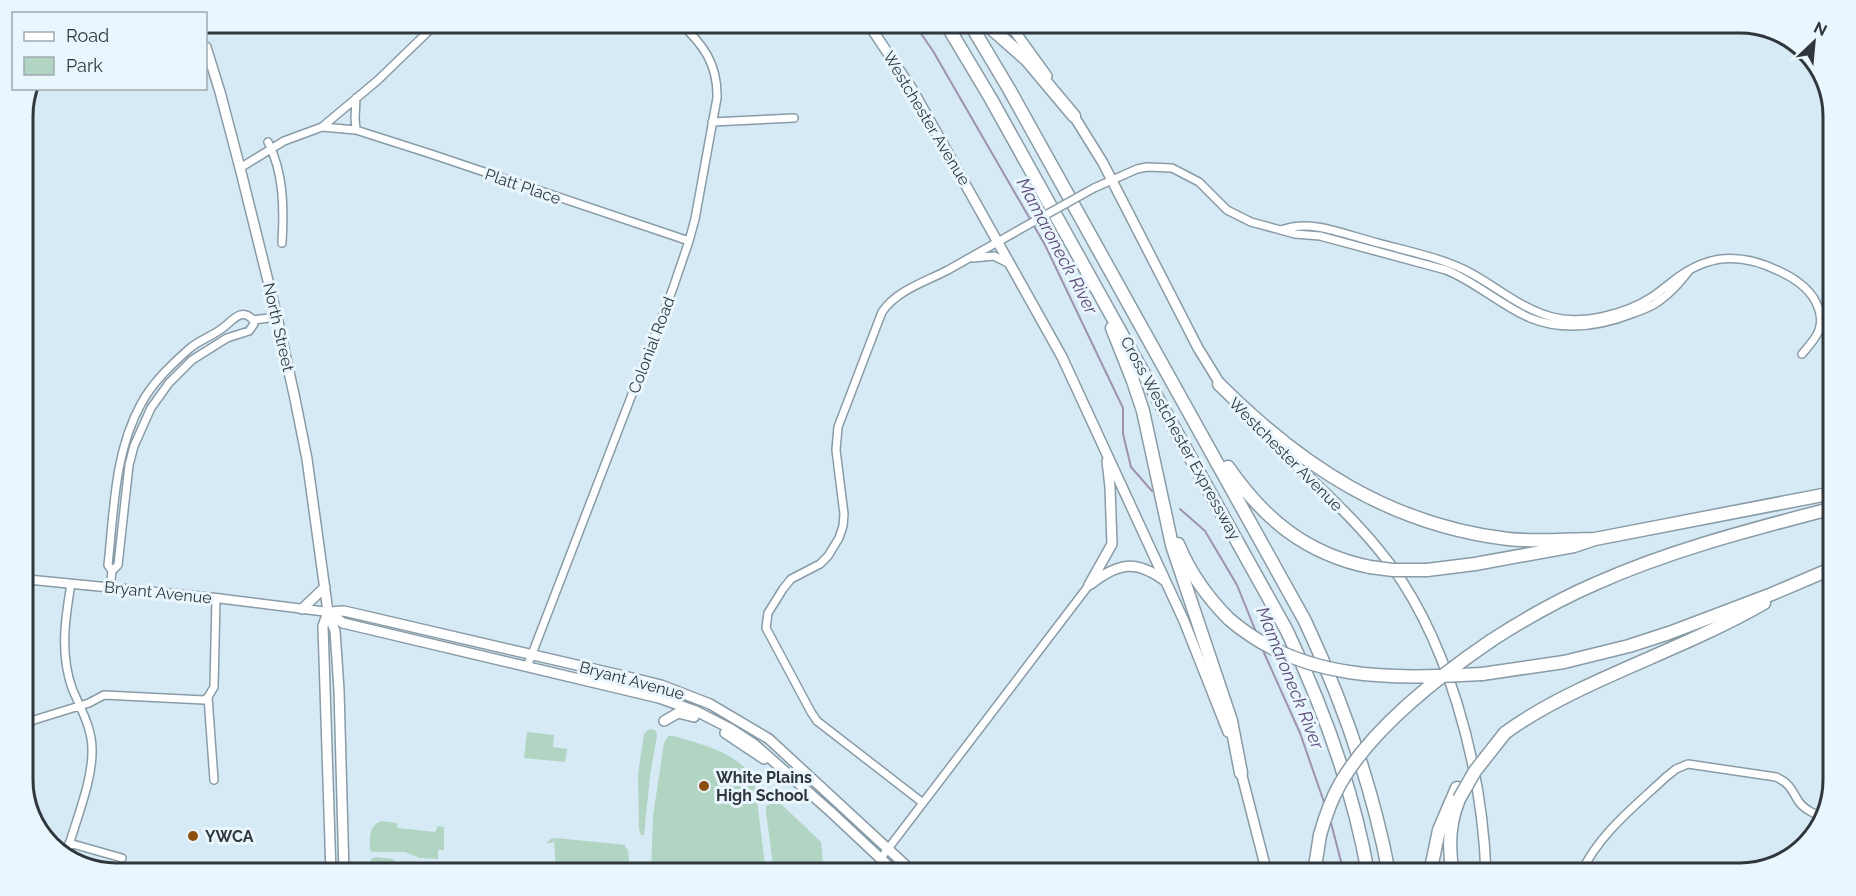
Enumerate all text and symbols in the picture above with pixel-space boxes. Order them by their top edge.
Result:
legend [12,12,207,90]
north arrow [1784,12,1844,72]
text: N [1811,18,1830,40]
text: Road [66,25,109,46]
street label: Westchester Avenue [879,48,974,189]
text: Park [66,55,103,76]
street label: Platt Place [482,165,563,208]
water label: Mamaroneck River [1013,174,1103,318]
street label: North Street [259,281,298,374]
street label: Colonial Road [624,294,679,396]
street label: Cross Westchester Expressway [1117,333,1245,544]
street label: Westchester Avenue [1225,394,1346,515]
street label: Bryant Avenue [103,577,213,608]
water label: Mamaroneck River [1252,604,1329,753]
street label: Bryant Avenue [577,657,686,704]
place label: White Plains High School [716,768,812,805]
marker: White Plains High School [697,779,711,793]
place label: YWCA [205,827,254,846]
marker: YWCA [186,829,200,843]

